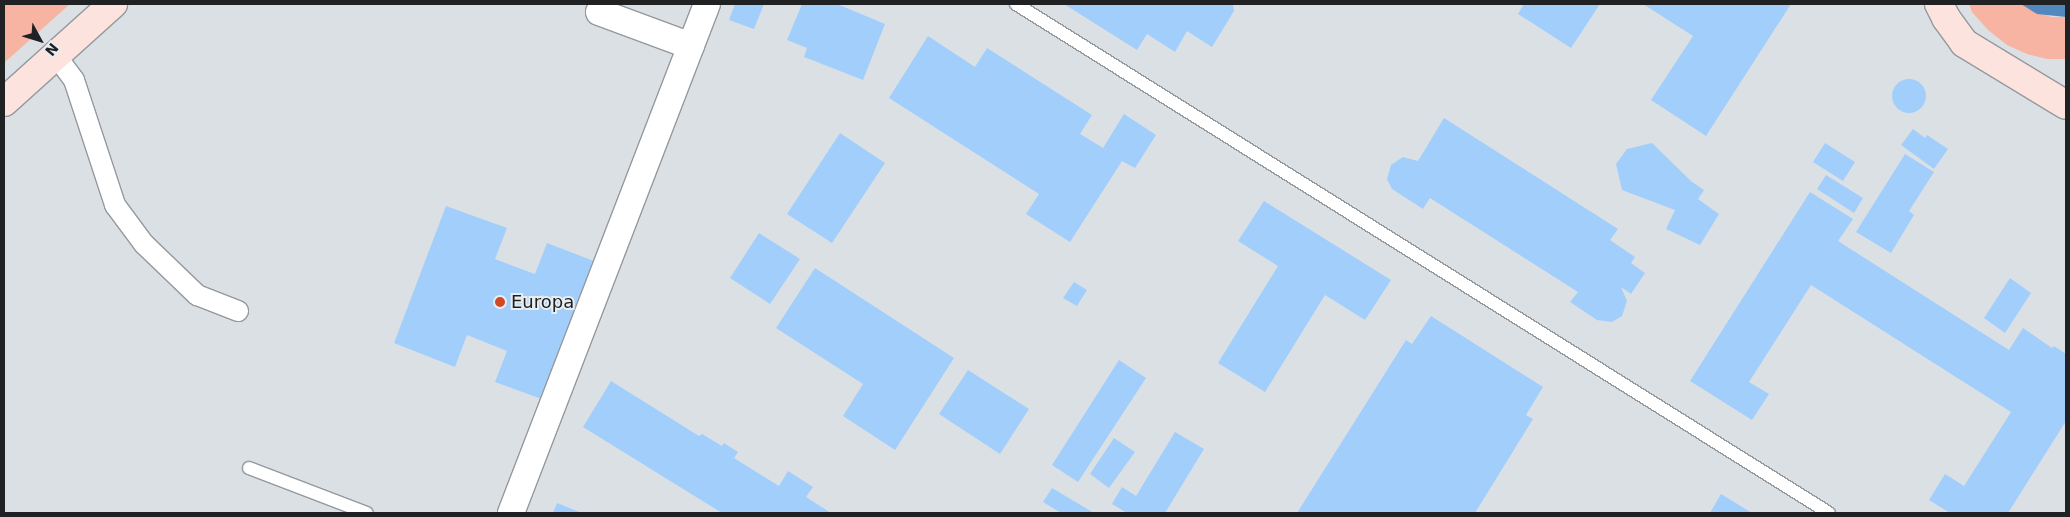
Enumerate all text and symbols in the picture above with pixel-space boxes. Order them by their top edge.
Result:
north arrow [15,15,65,65]
text: N [42,40,62,59]
place label: Europa [511,291,574,313]
marker: Europa [493,295,507,309]

